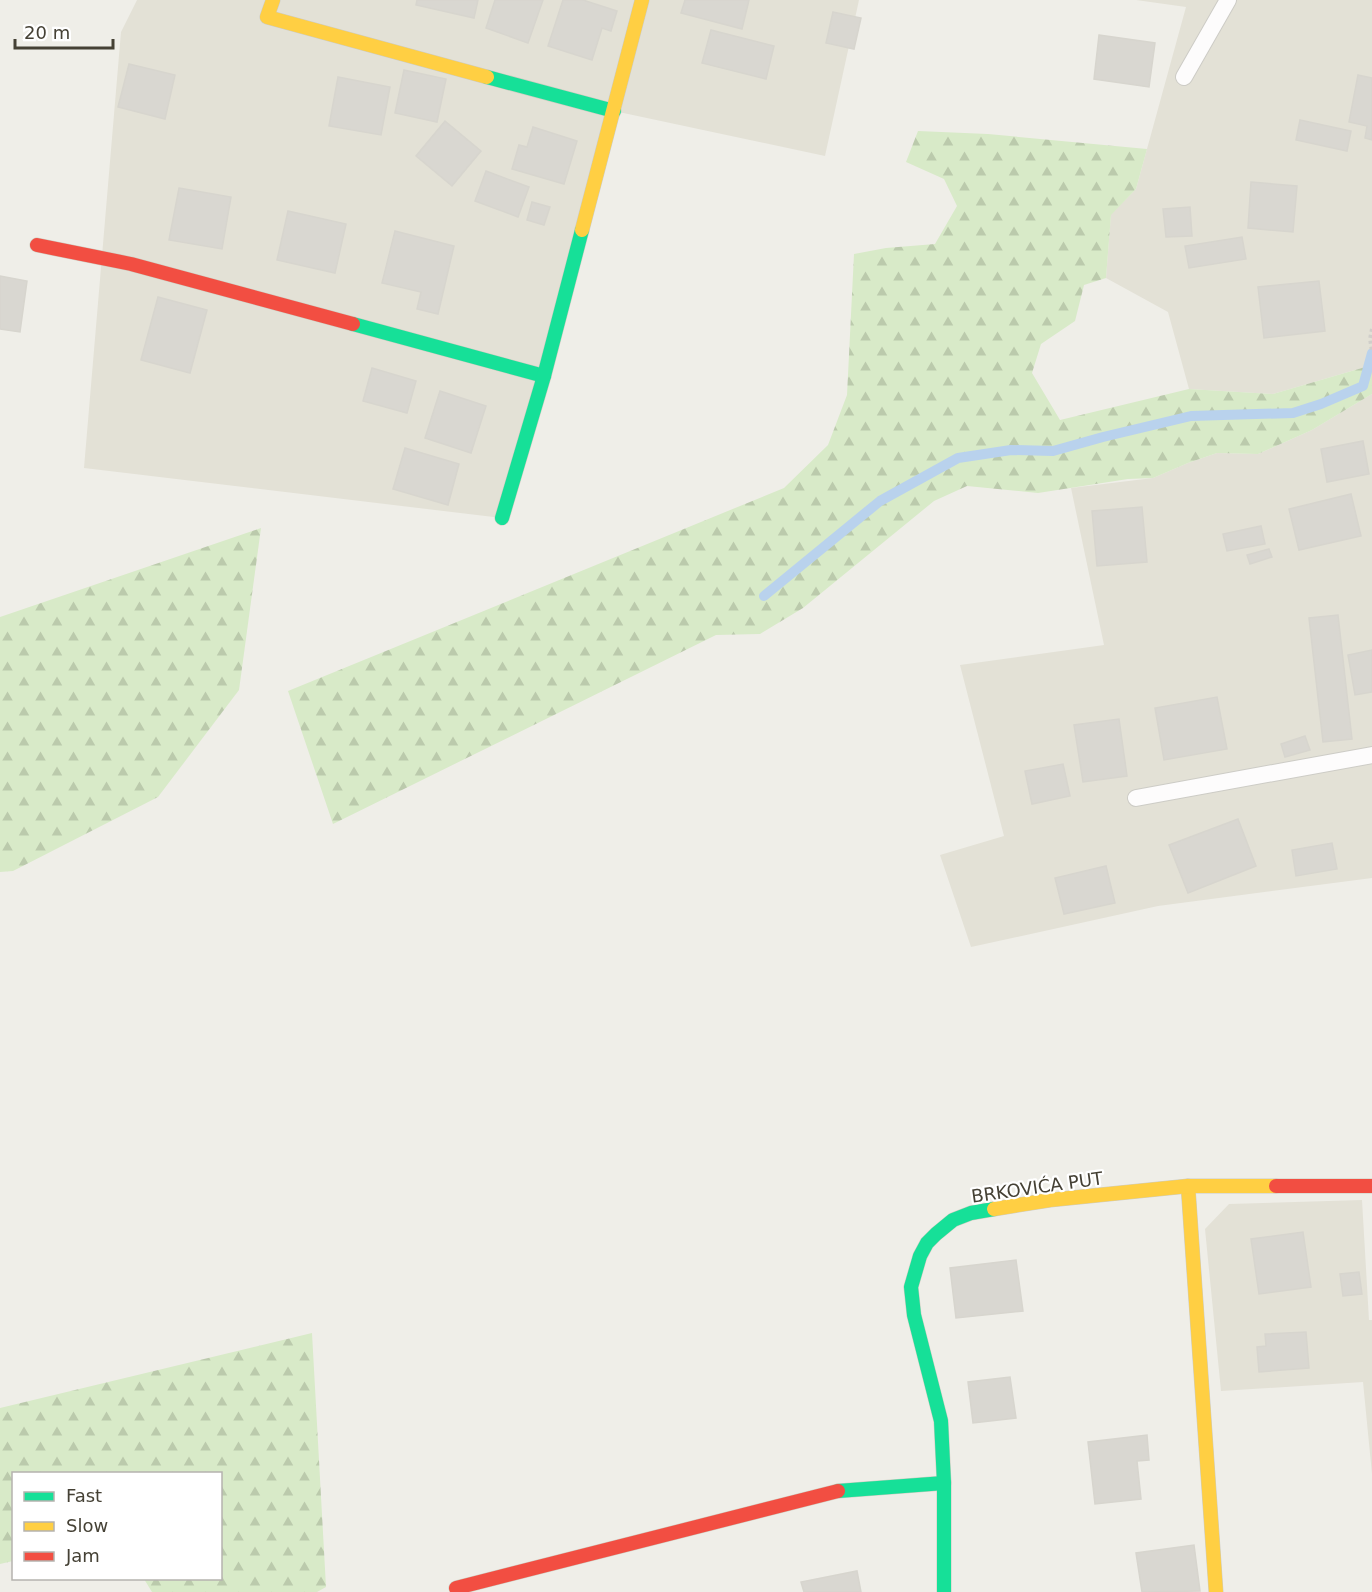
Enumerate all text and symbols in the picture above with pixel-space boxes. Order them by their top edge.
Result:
scale bar [15,12,112,50]
text: 20 m [24,22,70,43]
street label: BRKOVIĆA PUT [970,1167,1105,1207]
legend [12,1472,222,1580]
text: Fast [66,1485,102,1506]
text: Slow [66,1515,108,1536]
text: Jam [65,1545,100,1566]

